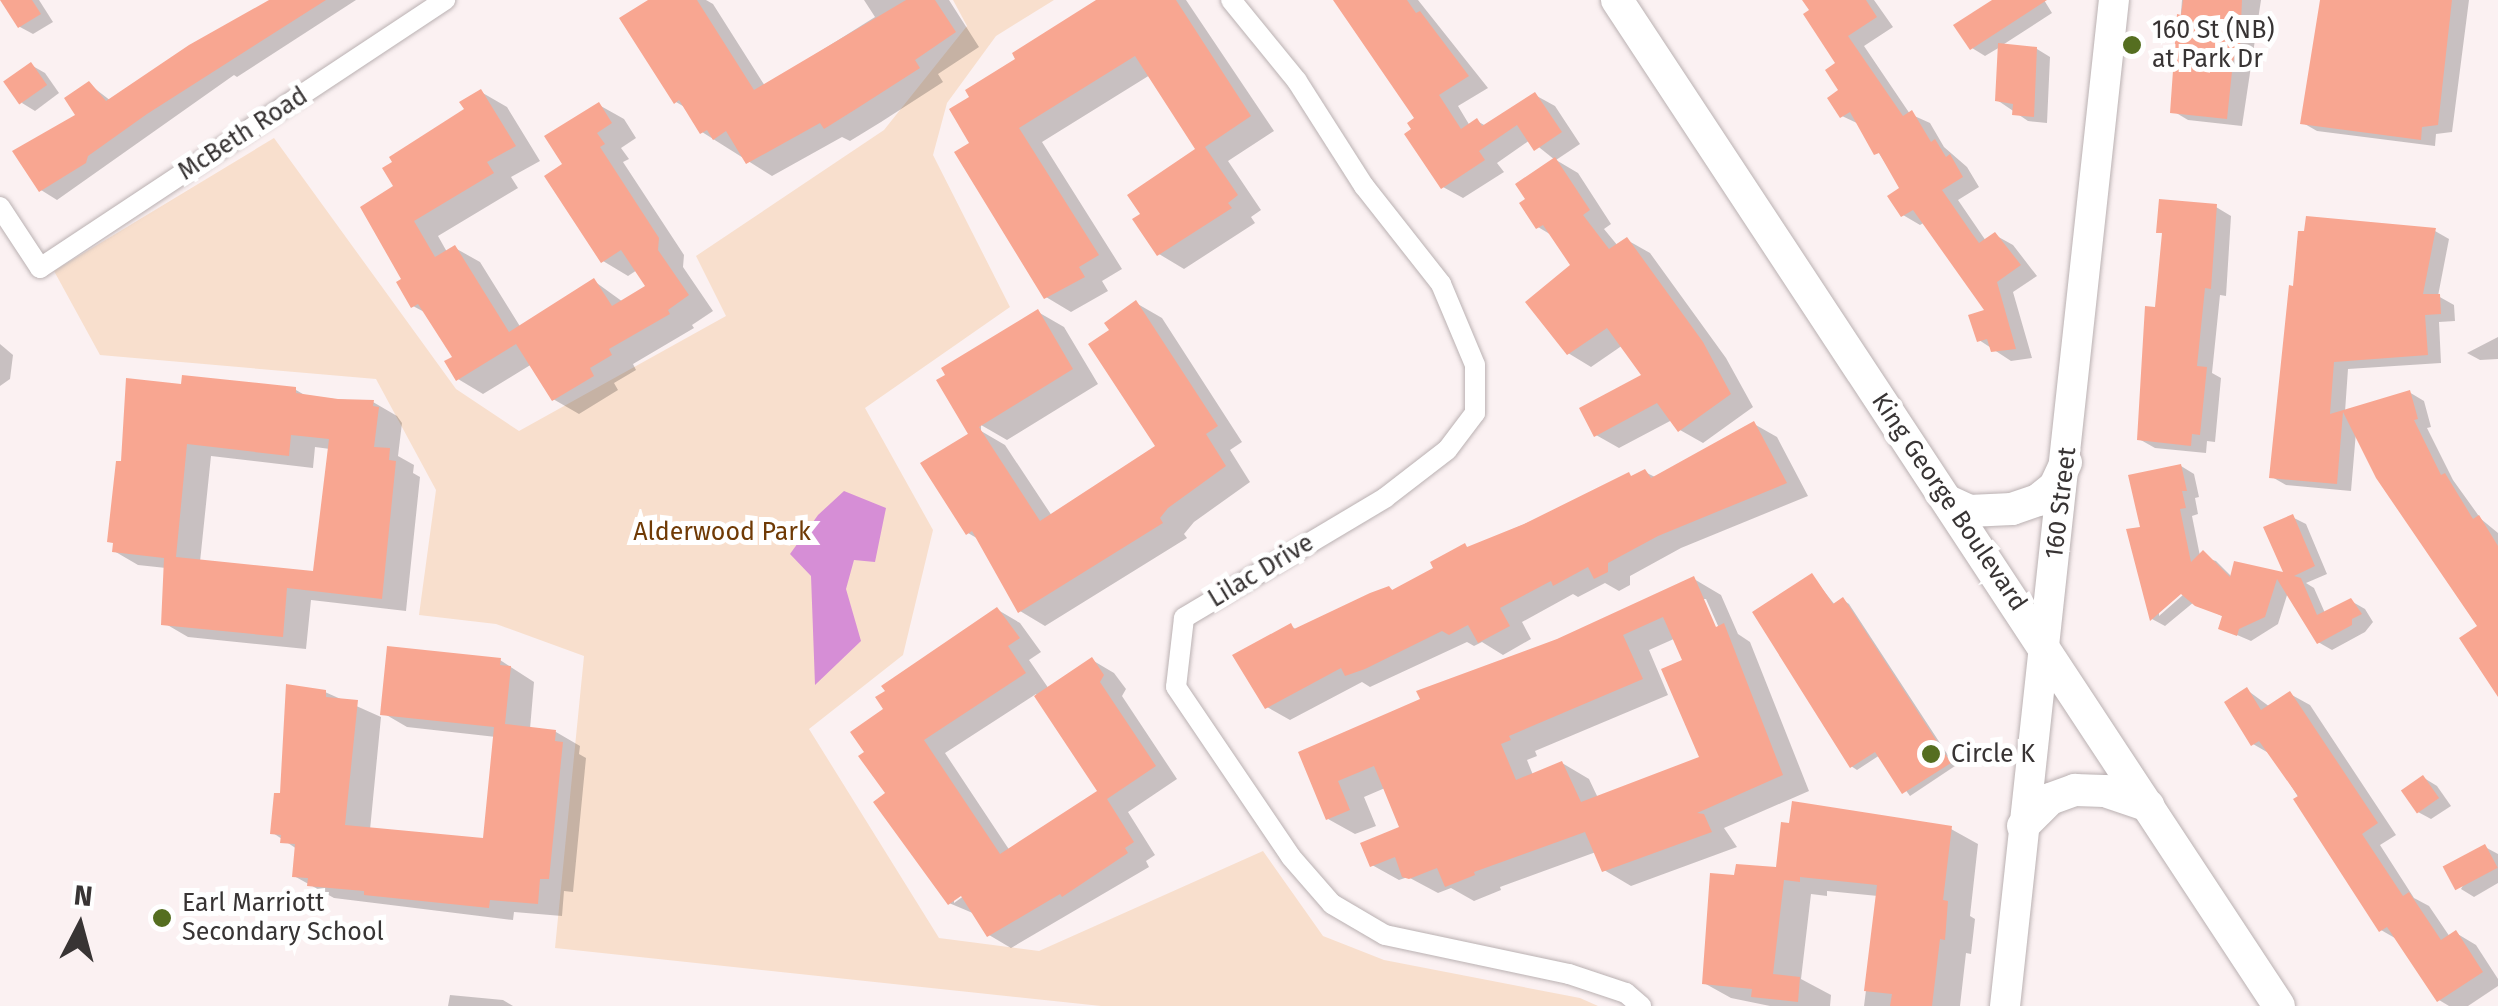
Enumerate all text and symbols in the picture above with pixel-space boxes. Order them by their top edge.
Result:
place label: 160 St (NB) at Park Dr [2152,16,2274,75]
marker: 160 St (NB) at Park Dr [2121,34,2143,56]
street label: McBeth Road [173,81,313,187]
street label: King George Boulevard [1865,387,2033,617]
street label: 160 Street [2039,445,2083,561]
park label: Alderwood Park [633,517,811,547]
street label: Lilac Drive [1203,528,1319,614]
place label: Circle K [1951,739,2035,769]
marker: Circle K [1920,743,1942,765]
north arrow [30,876,130,976]
text: N [72,878,94,913]
place label: Earl Marriott Secondary School [182,889,384,948]
marker: Earl Marriott Secondary School [151,907,173,929]

